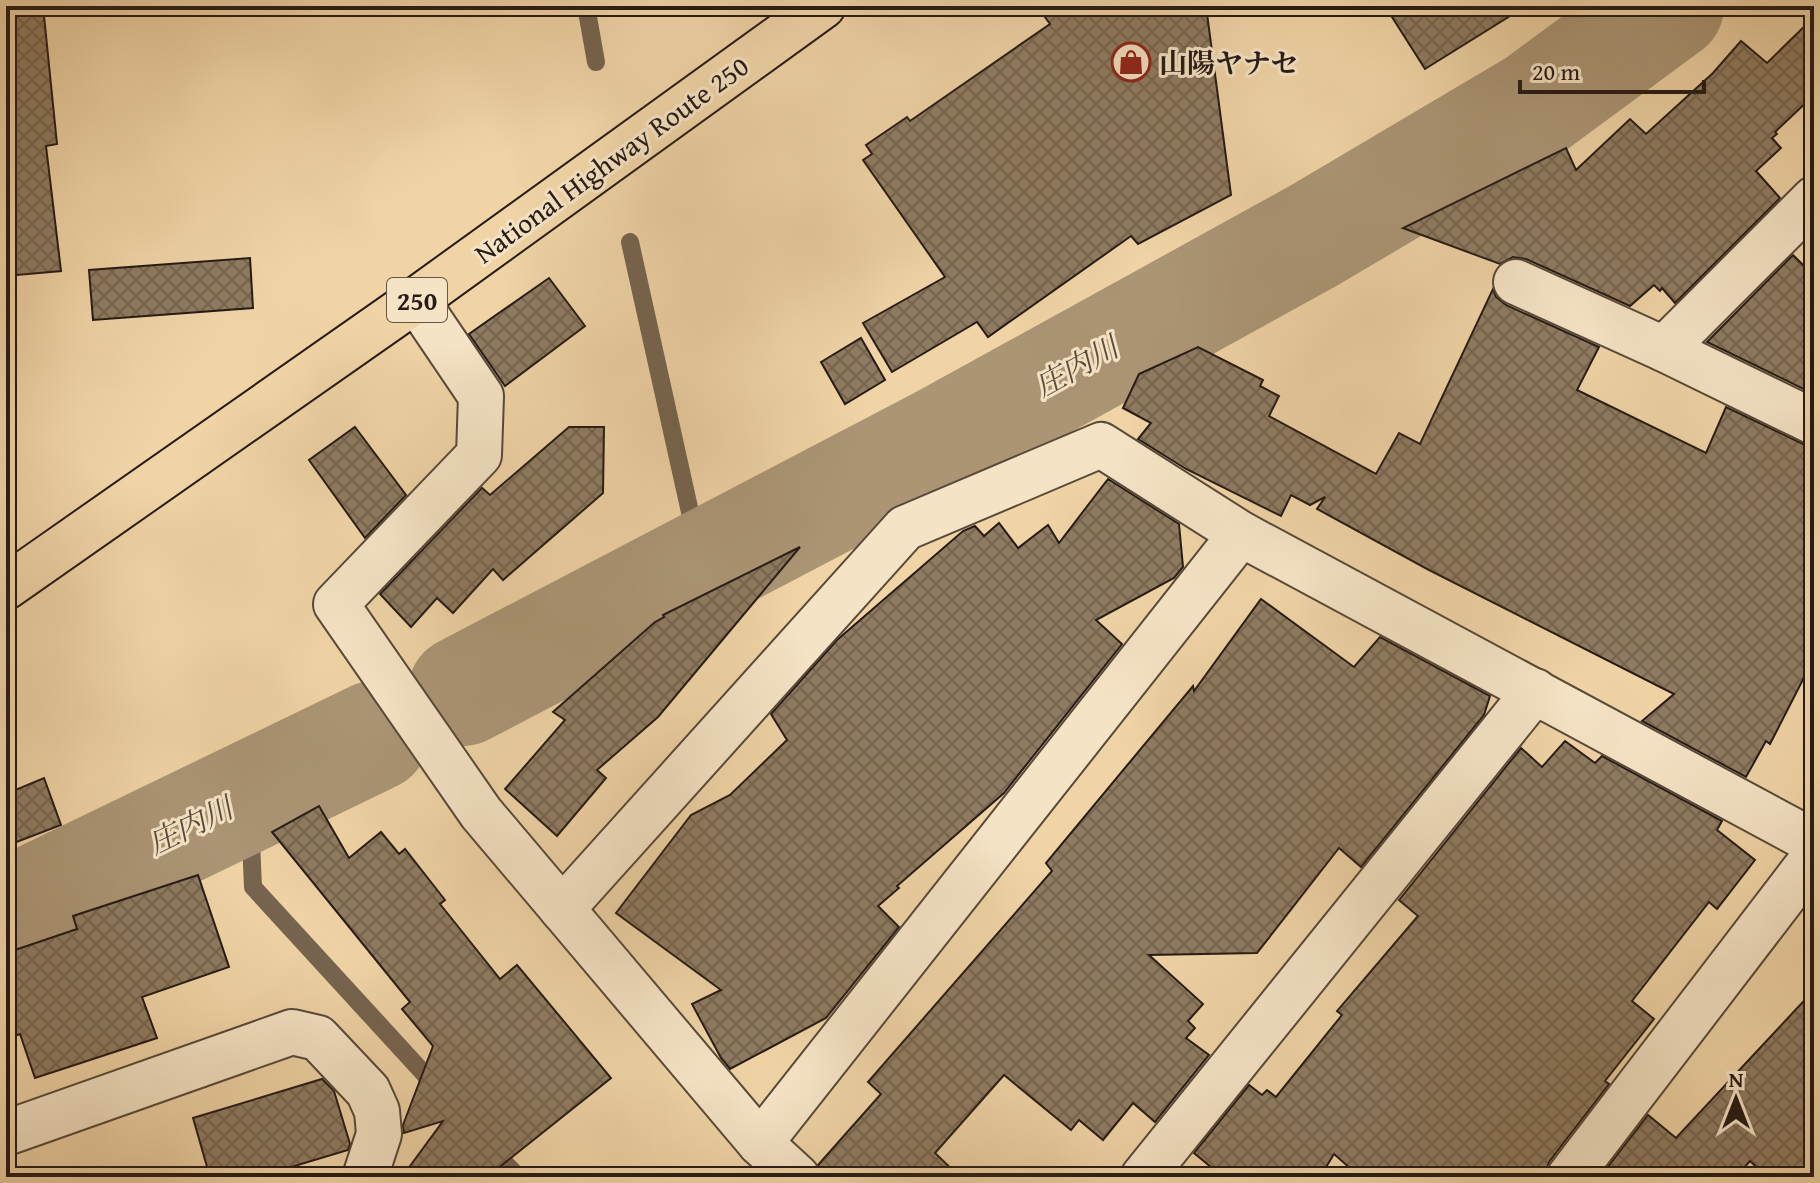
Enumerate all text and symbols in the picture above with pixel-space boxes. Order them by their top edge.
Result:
shop icon: 山陽ヤナセ [1110,41,1152,83]
place label: 山陽ヤナセ [1159,42,1298,83]
scale bar [1520,44,1704,94]
street label: National Highway Route 250 [465,45,757,273]
text: 20 m [1532,54,1580,89]
road number: 250 [387,278,447,322]
water label: 庄内川 [1026,323,1129,407]
water label: 庄内川 [140,784,243,865]
north arrow [1696,1059,1776,1139]
text: N [1729,1063,1744,1095]

